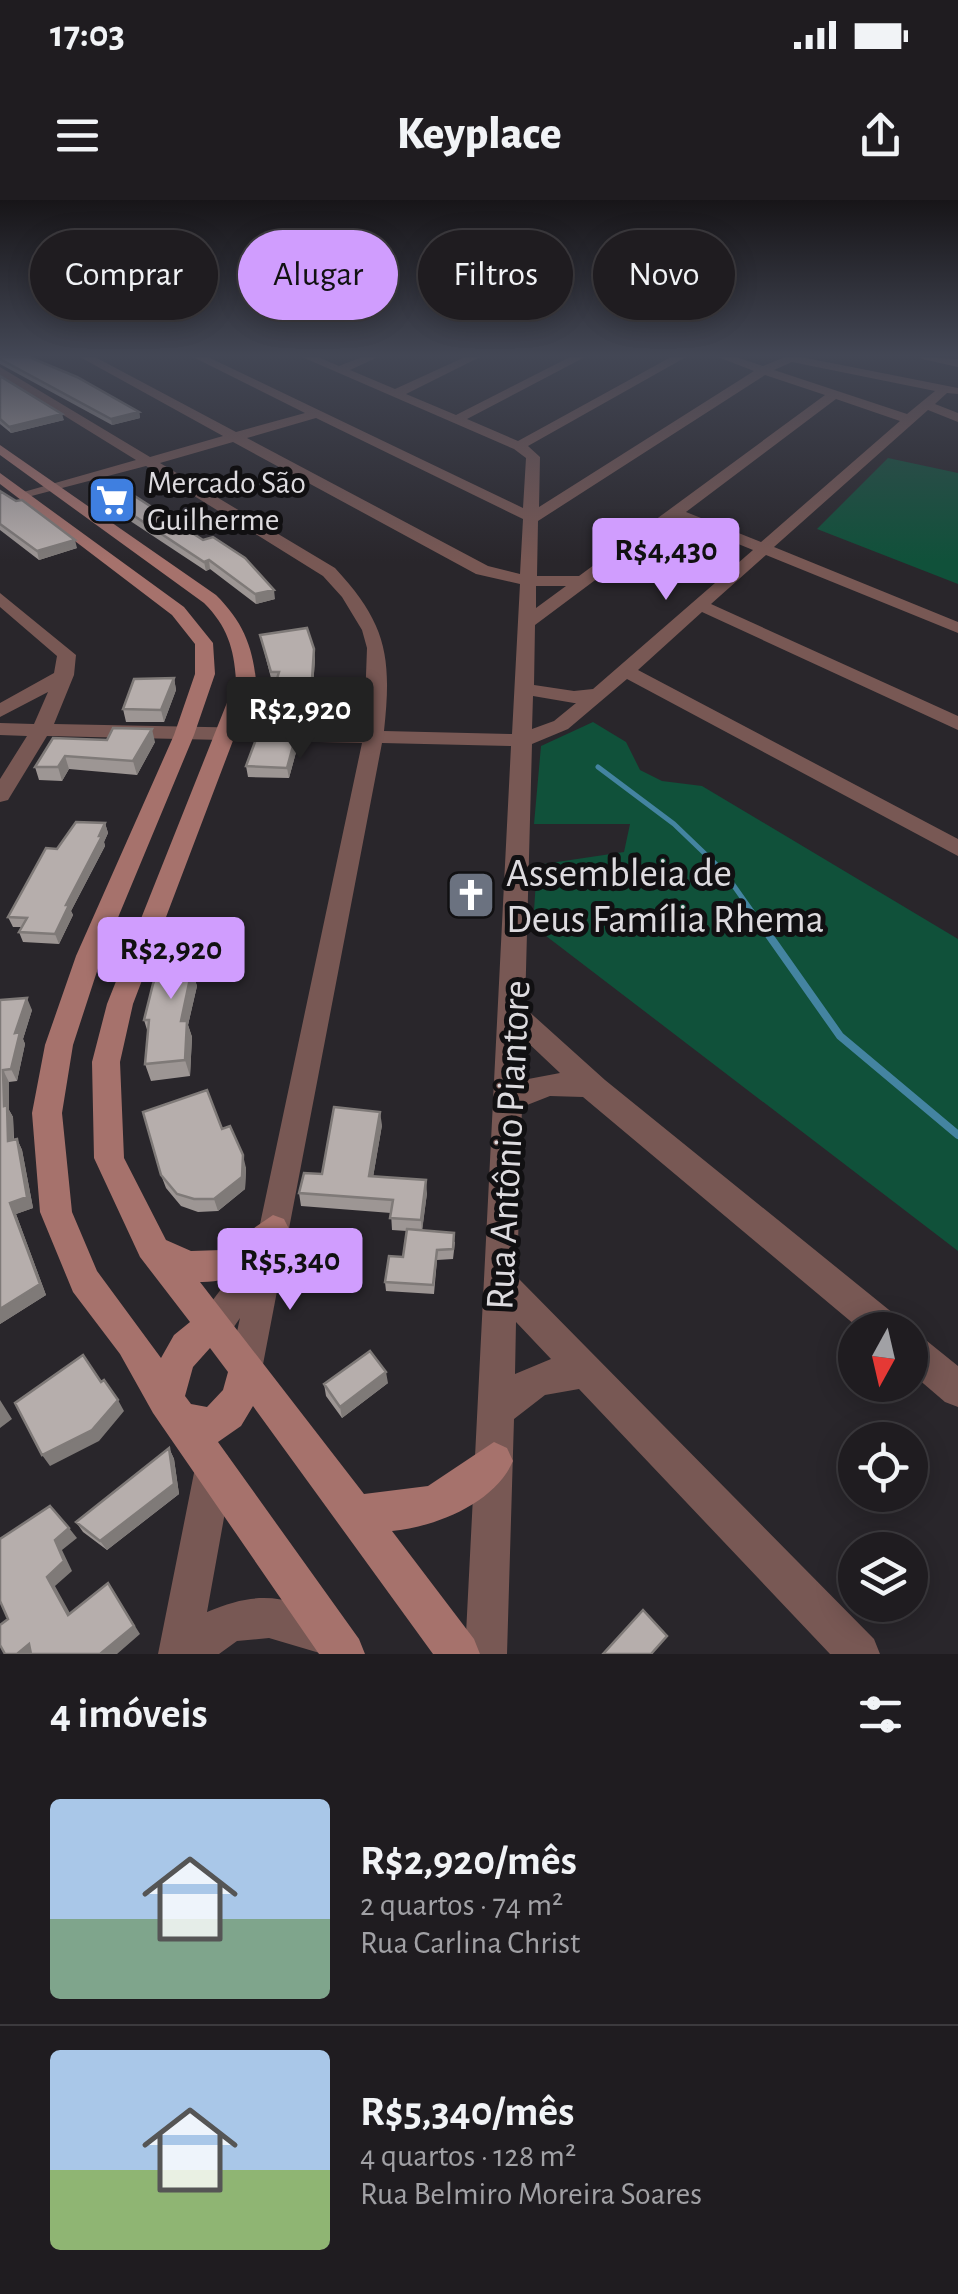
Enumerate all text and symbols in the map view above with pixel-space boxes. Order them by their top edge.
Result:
text: 17:03 [50,16,125,54]
icon: menu [50,108,105,163]
icon: share [853,108,908,163]
text: Keyplace [397,112,561,157]
chip: Comprar [30,230,218,320]
chip: Alugar [238,230,398,320]
chip: Filtros [418,230,573,320]
chip: Novo [593,230,735,320]
place label: Mercado São Guilherme [147,467,306,536]
supermarket icon: Mercado São Guilherme [86,474,138,526]
pin: R$4,430 [574,518,758,603]
text: R$4,430 [614,534,718,566]
pin: R$2,920 [208,677,392,762]
text: R$2,920 [249,693,351,725]
place label: Assembleia de Deus Família Rhema [506,854,824,940]
church icon: Assembleia de Deus Família Rhema [445,869,497,921]
pin: R$2,920 [79,917,263,1002]
text: R$2,920 [120,933,222,965]
street label: Rua Antônio Piantore [480,979,538,1311]
pin: R$5,340 [198,1228,382,1313]
text: R$5,340 [240,1244,341,1276]
north arrow [838,1312,928,1402]
map controls [838,1312,928,1622]
button: locate [838,1422,928,1512]
button: layers [838,1532,928,1622]
icon: filters [853,1687,908,1742]
text: 4 imóveis [50,1693,208,1735]
icon: home [130,1839,250,1959]
text: R$2,920/mês [360,1840,577,1882]
text: 2 quartos · 74 m² [360,1889,563,1921]
text: Rua Carlina Christ [360,1927,580,1959]
icon: home [130,2090,250,2210]
text: R$5,340/mês [360,2091,574,2133]
text: 4 quartos · 128 m² [360,2140,576,2172]
text: Rua Belmiro Moreira Soares [360,2178,702,2210]

